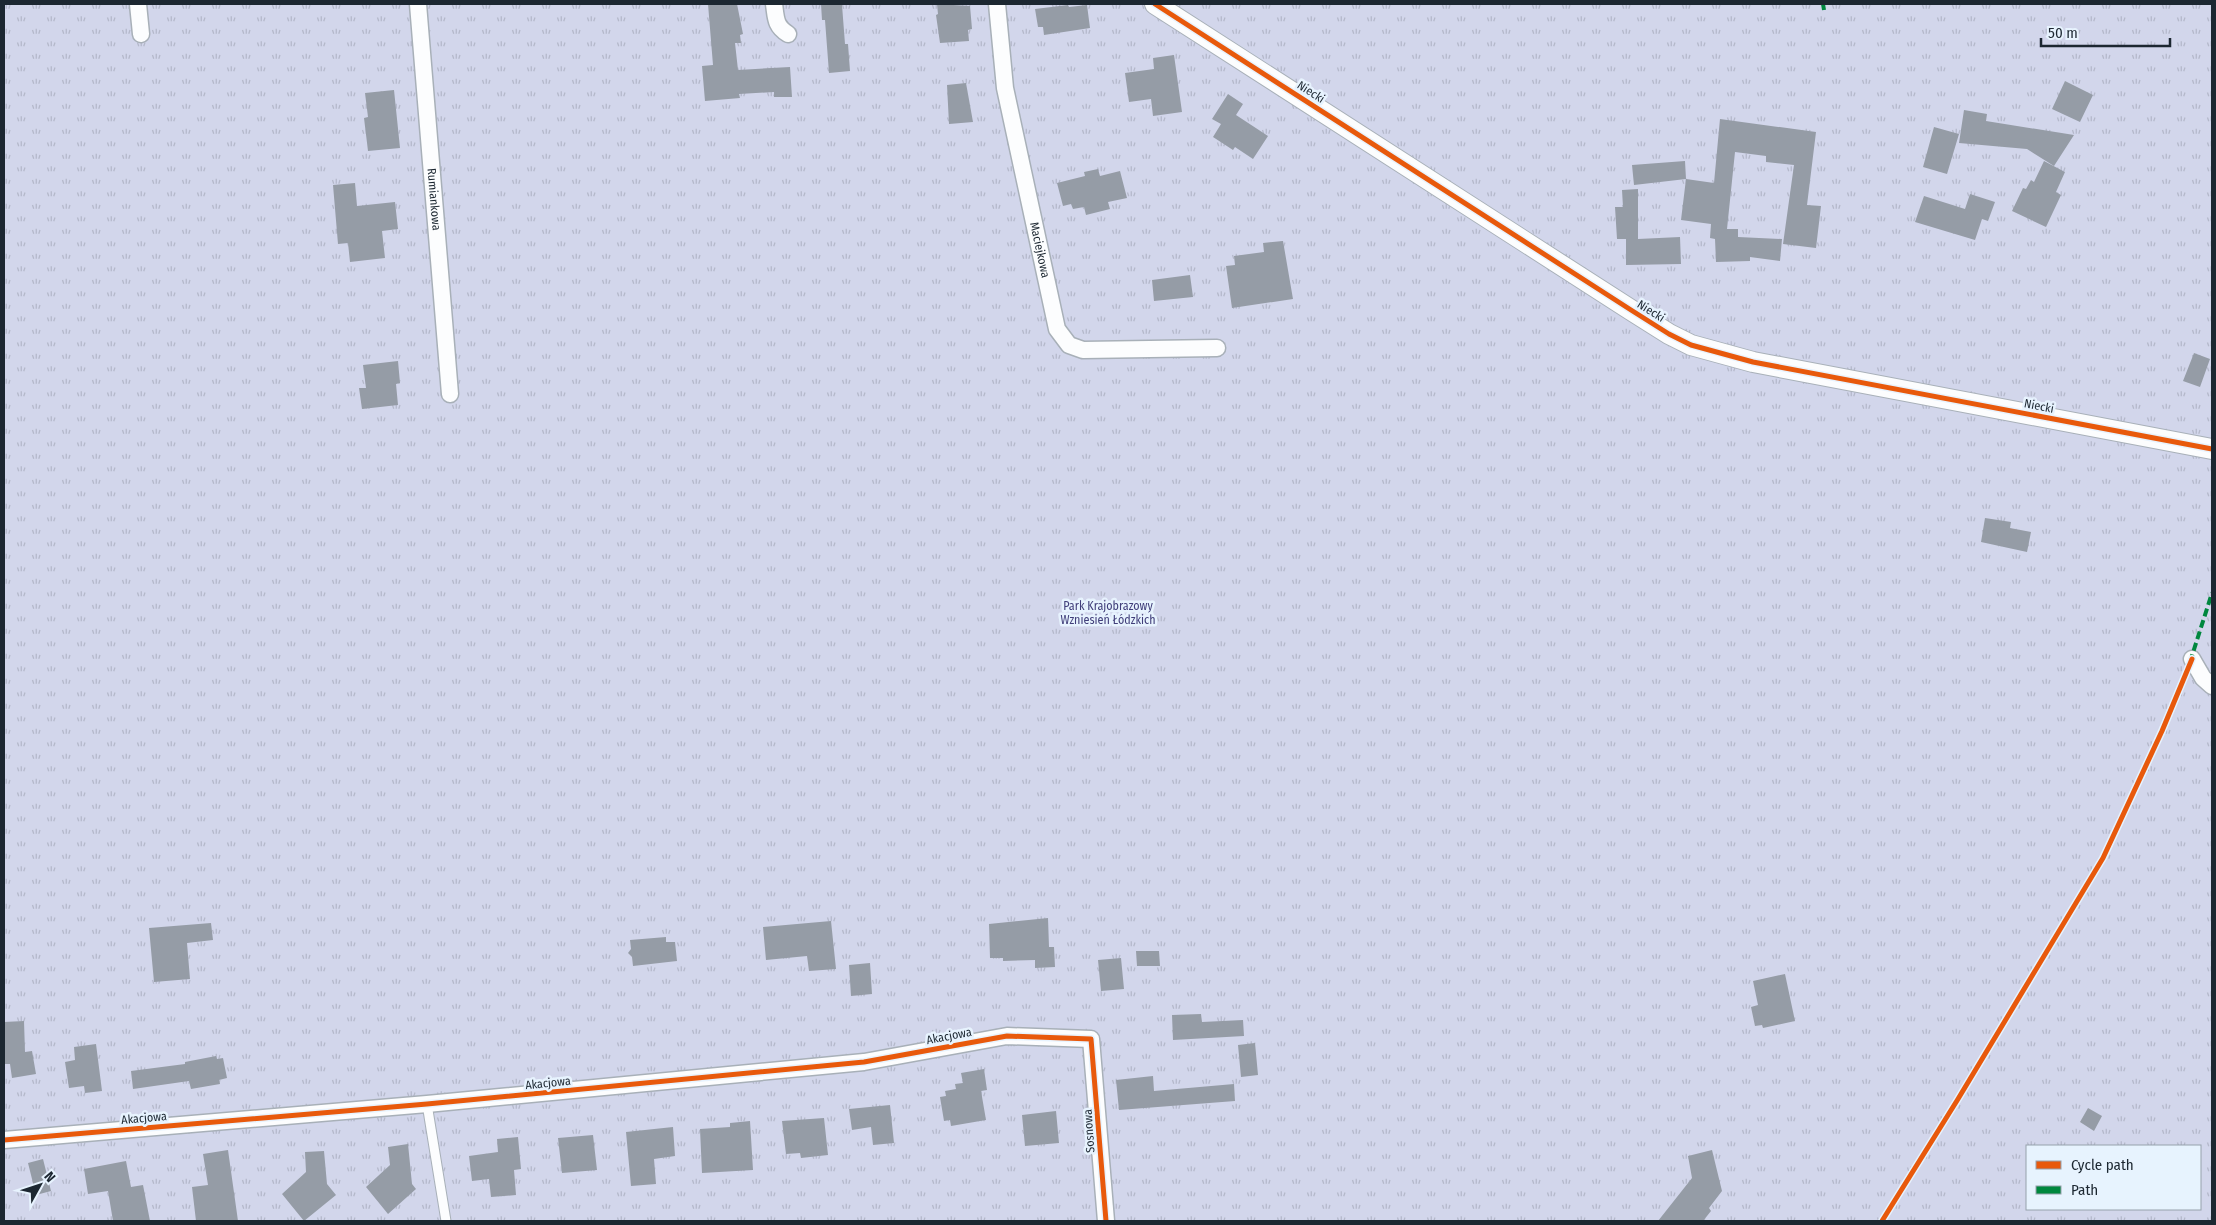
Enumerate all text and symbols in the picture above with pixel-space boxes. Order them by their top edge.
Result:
scale bar [2041,15,2170,47]
text: 50 m [2048,24,2078,42]
street label: Niecki [1295,78,1327,106]
street label: Rumiankowa [424,168,444,231]
street label: Maciejkowa [1027,221,1053,279]
street label: Niecki [1635,297,1667,325]
street label: Niecki [2023,396,2055,416]
park label: Park Krajobrazowy Wzniesień Łódzkich [1061,599,1155,627]
street label: Akacjowa [925,1025,973,1047]
street label: Akacjowa [525,1074,572,1092]
street label: Akacjowa [121,1109,167,1127]
street label: Sosnowa [1080,1109,1098,1153]
legend [2026,1145,2201,1210]
text: Cycle path [2071,1156,2134,1174]
north arrow [15,1160,65,1210]
text: N [40,1168,59,1186]
text: Path [2071,1181,2098,1199]

